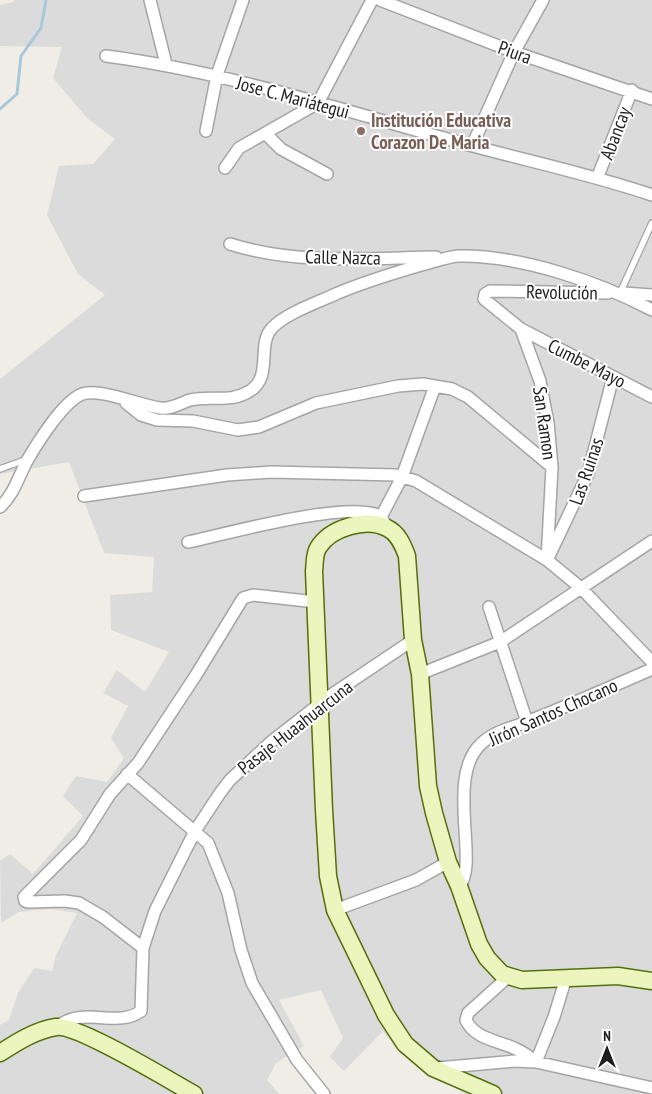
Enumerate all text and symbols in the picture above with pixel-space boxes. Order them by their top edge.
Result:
street label: Piura [495,35,535,69]
street label: Jose C. Mariátegui [233,70,352,124]
street label: Abancay [594,102,636,163]
place label: Institución Educativa Corazon De Maria [371,108,511,154]
marker: Institución Educativa Corazon De Maria [355,125,367,137]
street label: Calle Nazca [305,244,381,270]
street label: Revolución [526,279,598,305]
street label: Cumbe Mayo [544,333,630,393]
street label: San Ramon [528,385,562,461]
street label: Las Ruinas [563,434,609,508]
street label: Jirón Santos Chocano [484,673,621,752]
street label: Pasaje Huaahuarcuna [233,675,357,779]
north arrow [582,1024,632,1074]
text: N [603,1027,611,1045]

